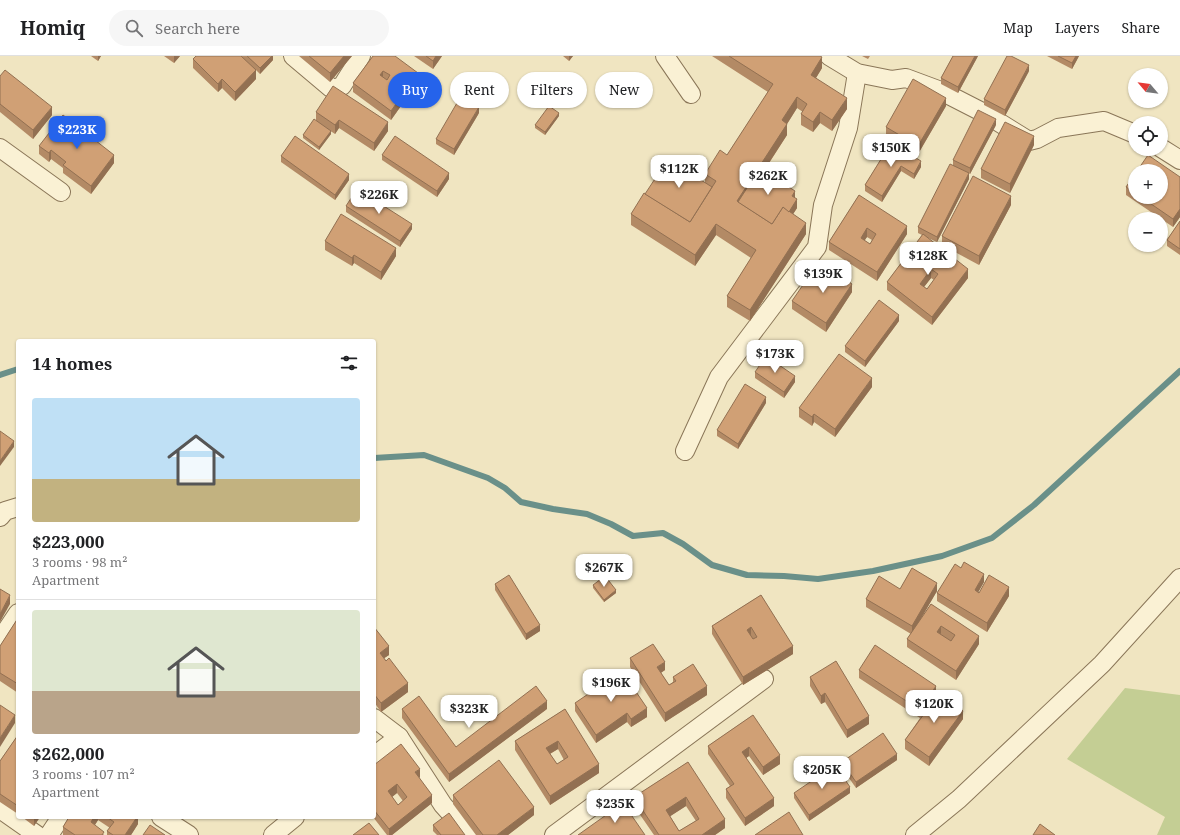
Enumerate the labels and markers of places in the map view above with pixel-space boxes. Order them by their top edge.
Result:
pin: $223K [49,116,105,150]
pin: $150K [863,134,919,168]
pin: $112K [651,155,707,189]
pin: $262K [740,162,796,196]
pin: $226K [351,181,407,215]
pin: $128K [900,242,956,276]
pin: $139K [795,260,851,294]
pin: $173K [747,340,803,374]
pin: $267K [576,554,632,588]
pin: $196K [583,669,639,703]
pin: $120K [906,690,962,724]
pin: $323K [441,695,497,729]
pin: $205K [794,756,850,790]
pin: $235K [587,790,643,824]

